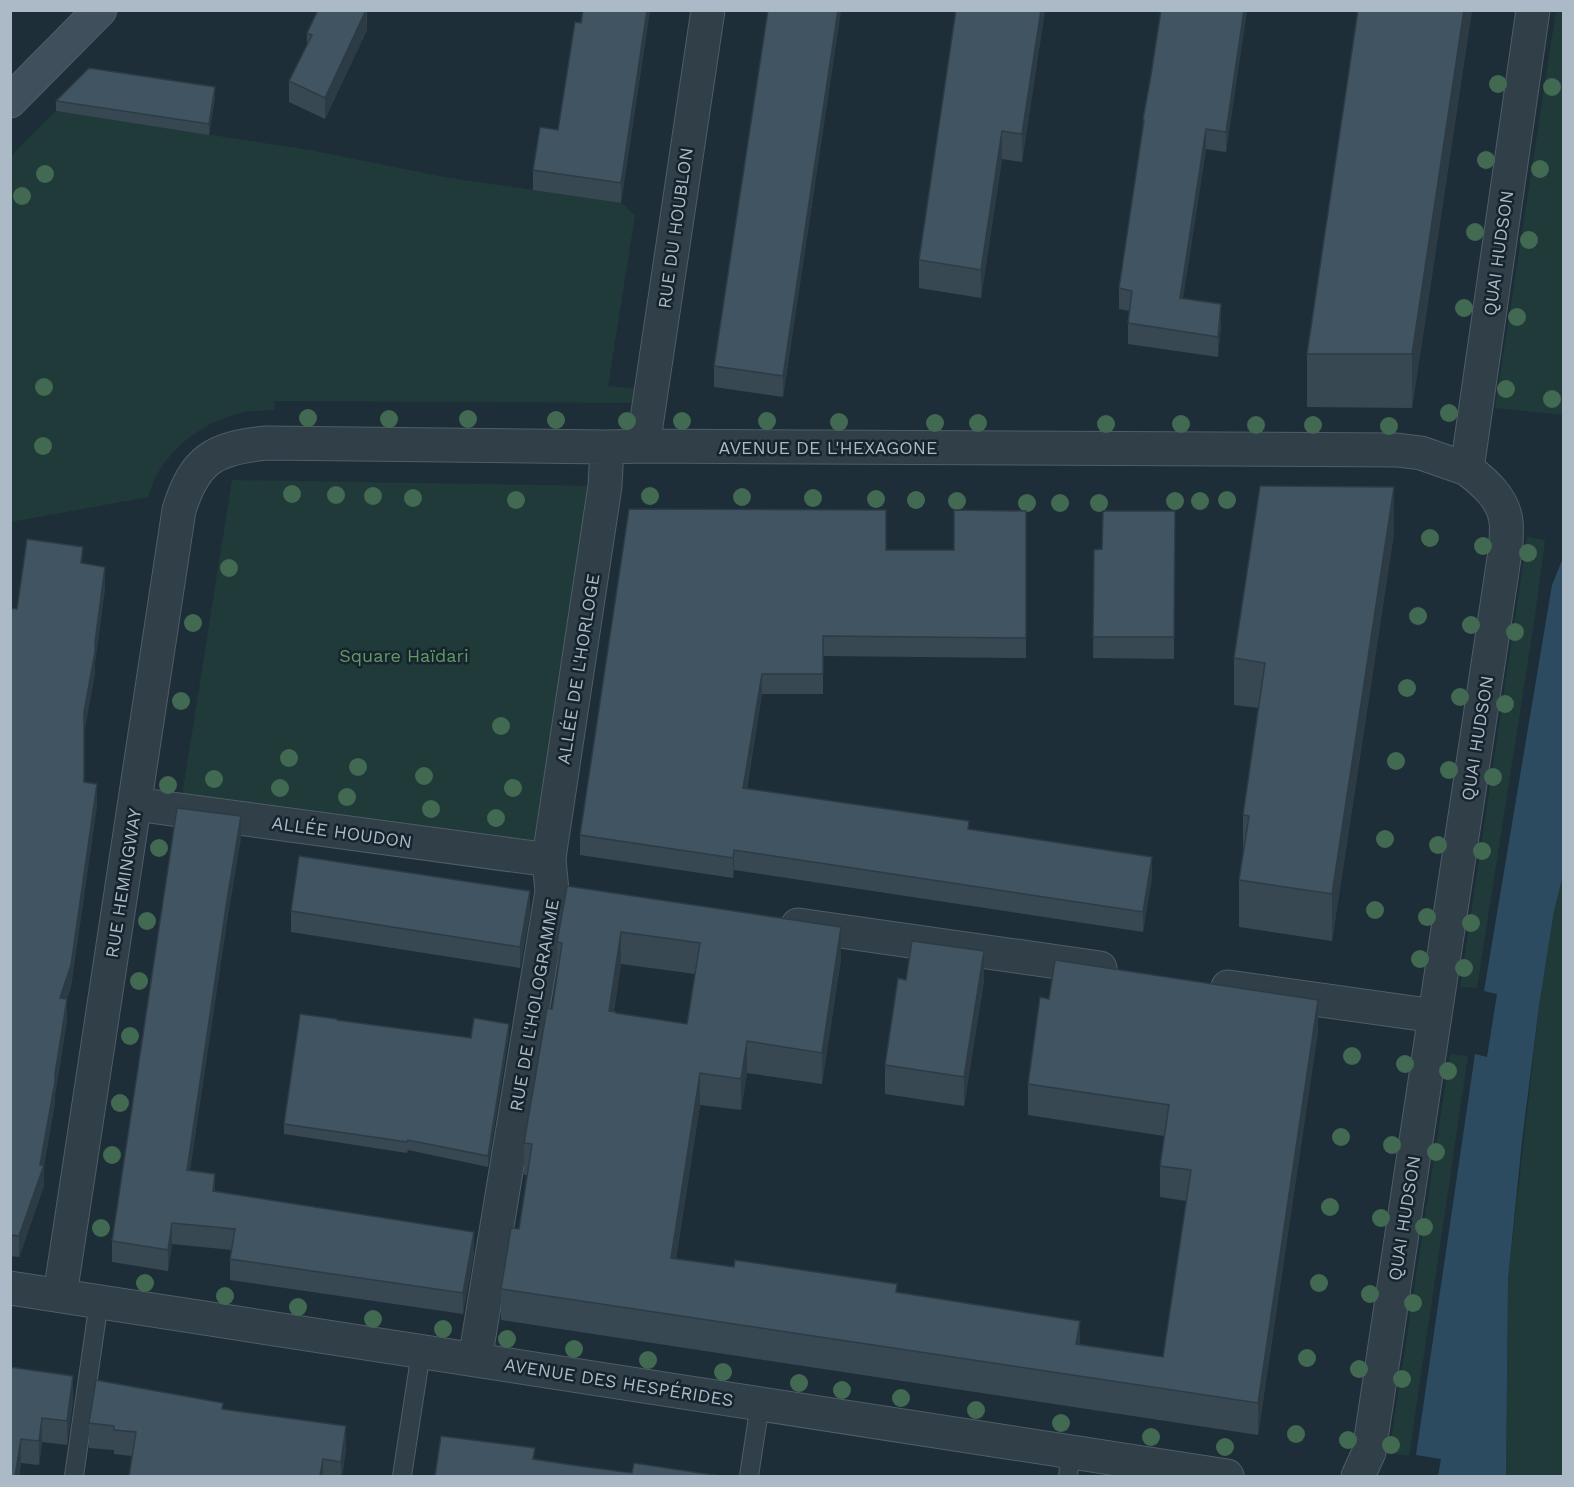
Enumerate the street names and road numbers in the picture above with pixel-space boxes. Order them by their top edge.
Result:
street label: RUE DU HOUBLON [653,146,697,310]
street label: QUAI HUDSON [1479,189,1517,317]
street label: AVENUE DE L'HEXAGONE [719,437,937,458]
street label: ALLÉE DE L'HORLOGE [553,572,603,766]
street label: QUAI HUDSON [1457,674,1497,802]
street label: RUE HEMINGWAY [101,806,145,959]
street label: ALLÉE HOUDON [270,812,414,852]
street label: RUE DE L'HOLOGRAMME [505,897,563,1113]
street label: QUAI HUDSON [1384,1154,1424,1282]
street label: AVENUE DES HESPÉRIDES [503,1354,735,1410]

